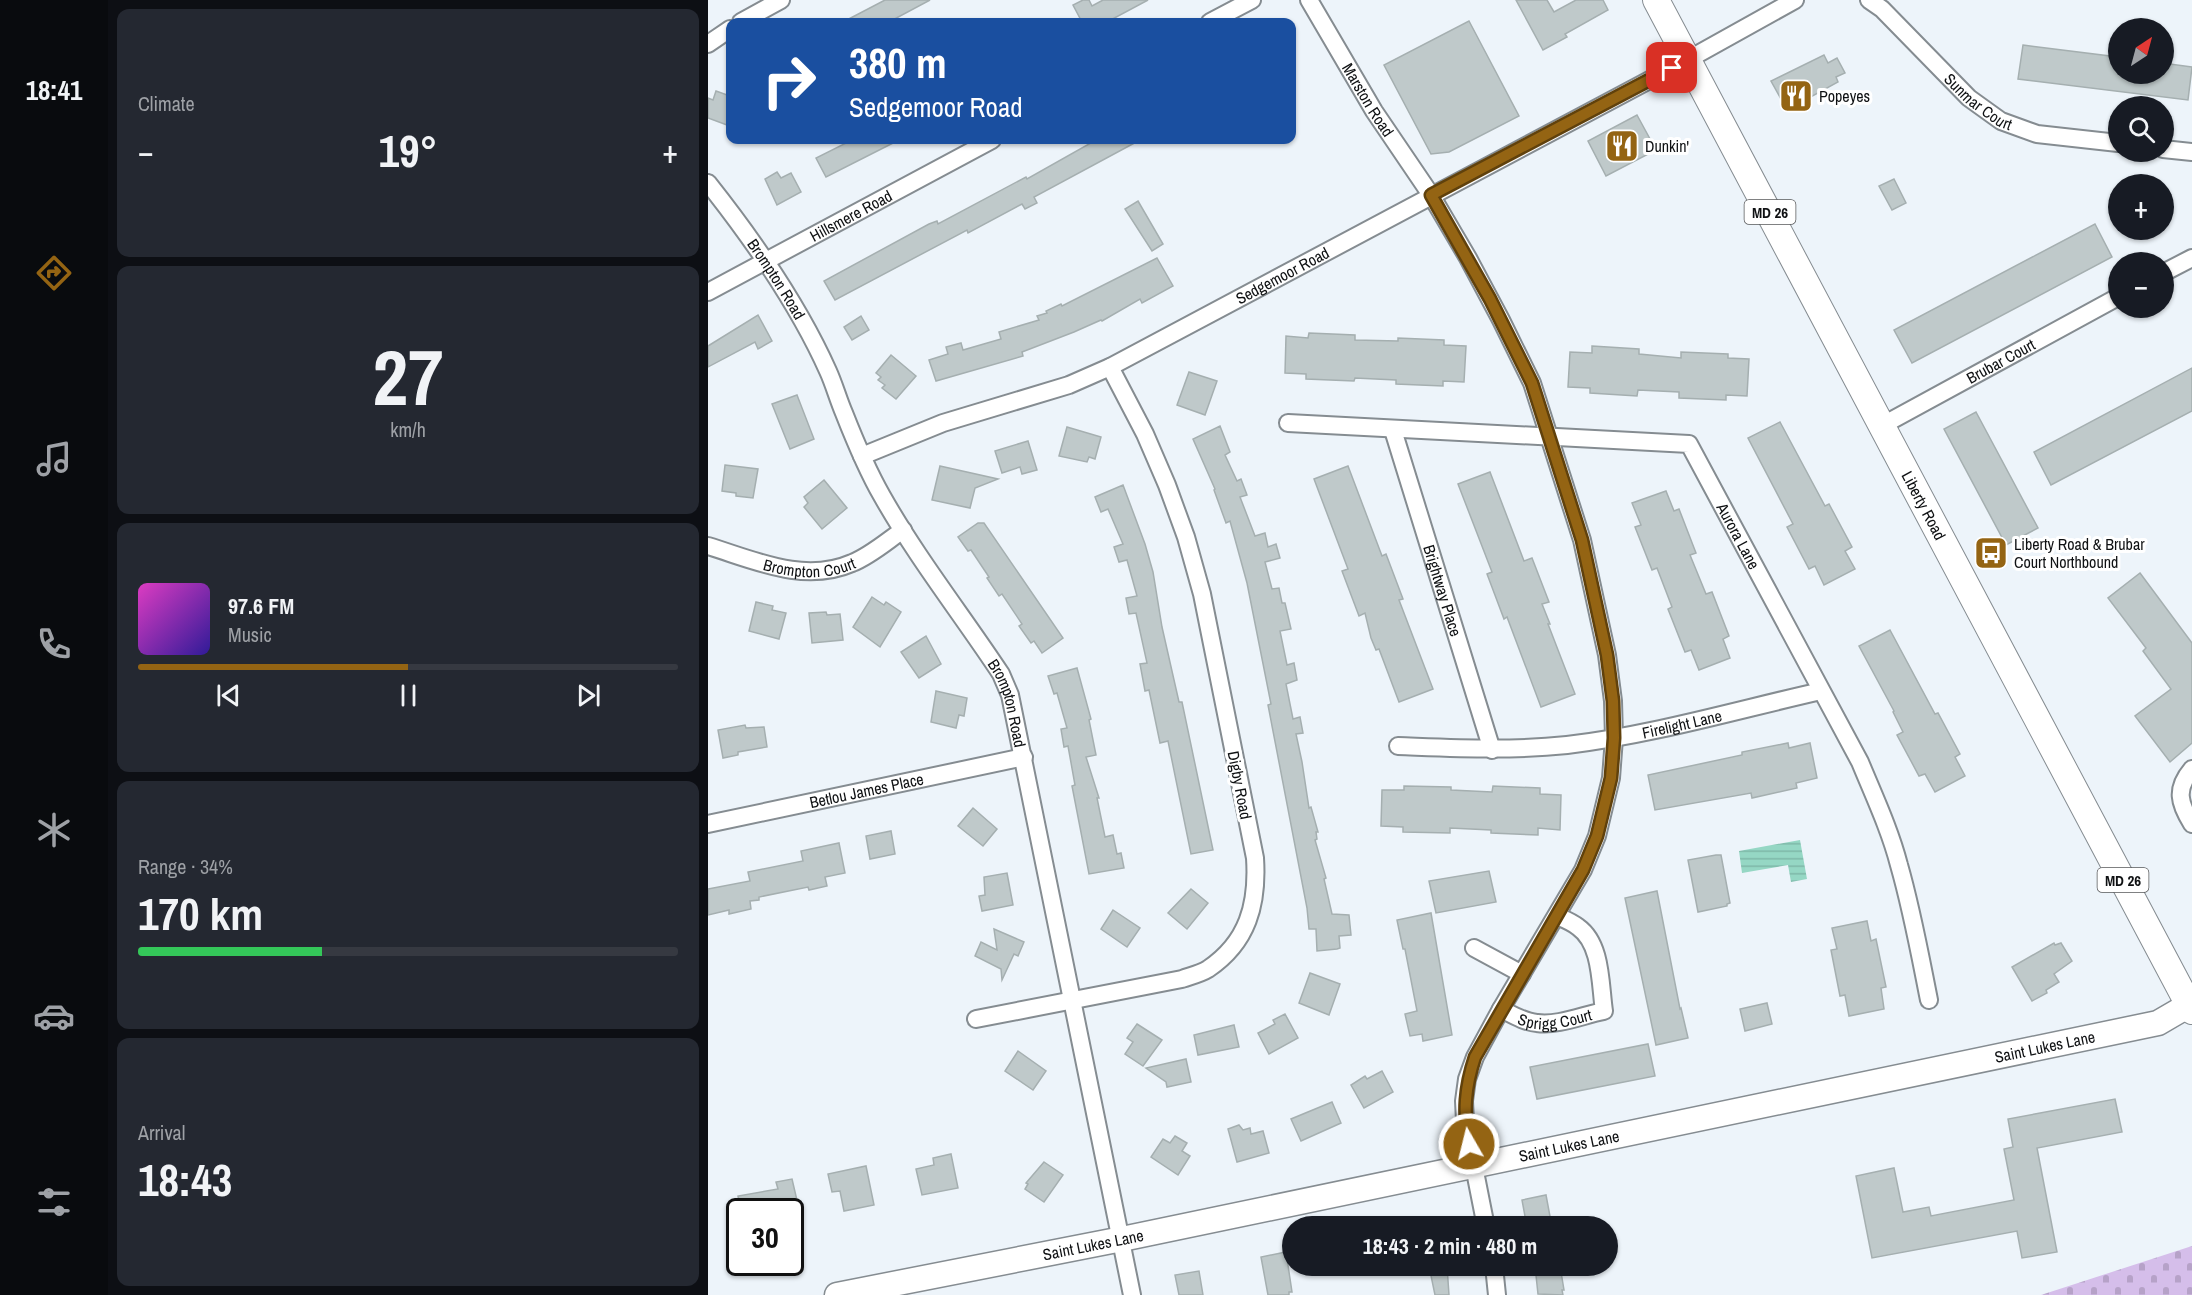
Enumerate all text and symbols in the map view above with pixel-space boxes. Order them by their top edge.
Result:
north arrow [2108,18,2174,84]
map controls [2108,18,2174,318]
text: 380 m [849,35,947,91]
icon: right [750,42,828,120]
pin [1646,42,1697,93]
icon: arrive [1655,51,1688,84]
street label: Marston Road [1337,59,1399,141]
street label: Sunmar Court [1939,68,2016,135]
text: 18:41 [26,72,82,108]
restaurant icon: Popeyes [1778,78,1814,114]
place label: Popeyes [1819,85,1870,107]
text: Sedgemoor Road [849,89,1023,125]
text: Climate [138,90,195,117]
button: search [2108,96,2174,162]
text: 19° [378,120,438,181]
restaurant icon: Dunkin' [1604,128,1640,164]
text: − [138,129,154,173]
text: + [662,129,678,173]
place label: Dunkin' [1645,135,1689,157]
button: + [2108,174,2174,240]
street label: Hillsmere Road [806,185,896,247]
road number: MD 26 [1744,200,1796,224]
street label: Brompton Road [742,234,811,323]
street label: Sedgemoor Road [1232,241,1333,309]
icon: directions [33,252,75,294]
button: − [2108,252,2174,318]
text: 27 [372,324,444,429]
street label: Brubar Court [1962,333,2039,389]
text: km/h [390,416,426,443]
icon: music [33,438,75,480]
street label: Liberty Road [1897,467,1951,544]
street label: Aurora Lane [1711,498,1765,573]
place label: Liberty Road & Brubar Court Northbound [2014,533,2145,573]
bus stop icon: Liberty Road & Brubar Court Northbound [1973,535,2009,571]
street label: Brightway Place [1418,542,1467,639]
street label: Brompton Court [761,552,859,582]
text: 97.6 FM [228,591,294,621]
text: Music [228,621,272,648]
icon: phone [33,623,75,665]
street label: Brompton Road [983,655,1031,749]
icon: previous [212,679,245,712]
icon: pause [392,679,425,712]
icon: next [572,679,605,712]
street label: Firelight Lane [1640,704,1724,744]
street label: Digby Road [1223,749,1257,821]
street label: Betlou James Place [807,768,926,813]
icon: climate [33,809,75,851]
text: Range · 34% [138,853,233,880]
road number: MD 26 [2098,868,2148,892]
text: 170 km [138,883,263,944]
icon: car [33,995,75,1037]
street label: Sprigg Court [1515,1003,1595,1035]
street label: Saint Lukes Lane [1992,1025,2097,1068]
position arrow [1437,1112,1501,1176]
text: Arrival [138,1119,185,1146]
street label: Saint Lukes Lane [1517,1125,1621,1167]
text: 18:43 [138,1149,232,1210]
icon: filters [33,1181,75,1223]
speed limit sign: 30 [726,1198,804,1276]
street label: Saint Lukes Lane [1041,1224,1145,1265]
text: 18:43 · 2 min · 480 m [1363,1231,1537,1261]

